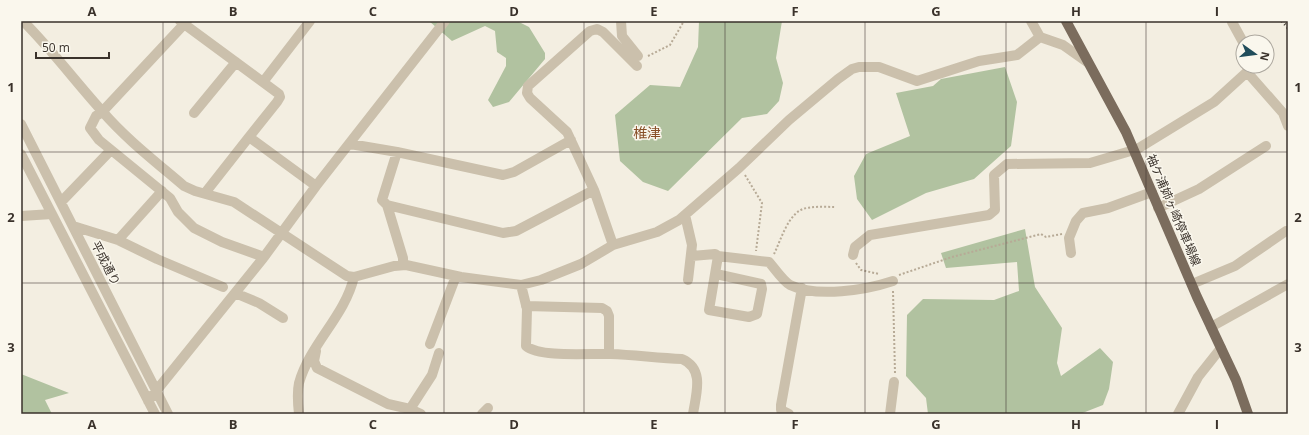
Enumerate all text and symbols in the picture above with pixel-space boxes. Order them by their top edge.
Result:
text: A [88,2,97,20]
text: B [229,2,238,20]
text: C [369,2,377,20]
text: D [509,2,519,20]
text: E [650,2,658,20]
text: F [791,2,799,20]
text: G [931,2,941,20]
text: H [1071,2,1081,20]
text: I [1215,2,1219,20]
scale bar [36,34,109,60]
north arrow [1235,34,1275,74]
text: 50 m [42,39,70,56]
text: N [1257,50,1274,63]
text: 1 [7,78,15,96]
text: 1 [1294,78,1302,96]
district label: 椎津 [633,123,661,142]
street label: 袖ケ浦姉ヶ崎停車場線 [1143,151,1205,269]
text: 2 [7,208,15,226]
text: 2 [1294,208,1302,226]
street label: 平成通り [88,238,124,288]
text: 3 [7,338,15,356]
text: 3 [1294,338,1302,356]
text: A [88,415,97,433]
text: B [229,415,238,433]
text: C [369,415,377,433]
text: D [509,415,519,433]
text: E [650,415,658,433]
text: F [791,415,799,433]
text: G [931,415,941,433]
text: H [1071,415,1081,433]
text: I [1215,415,1219,433]

